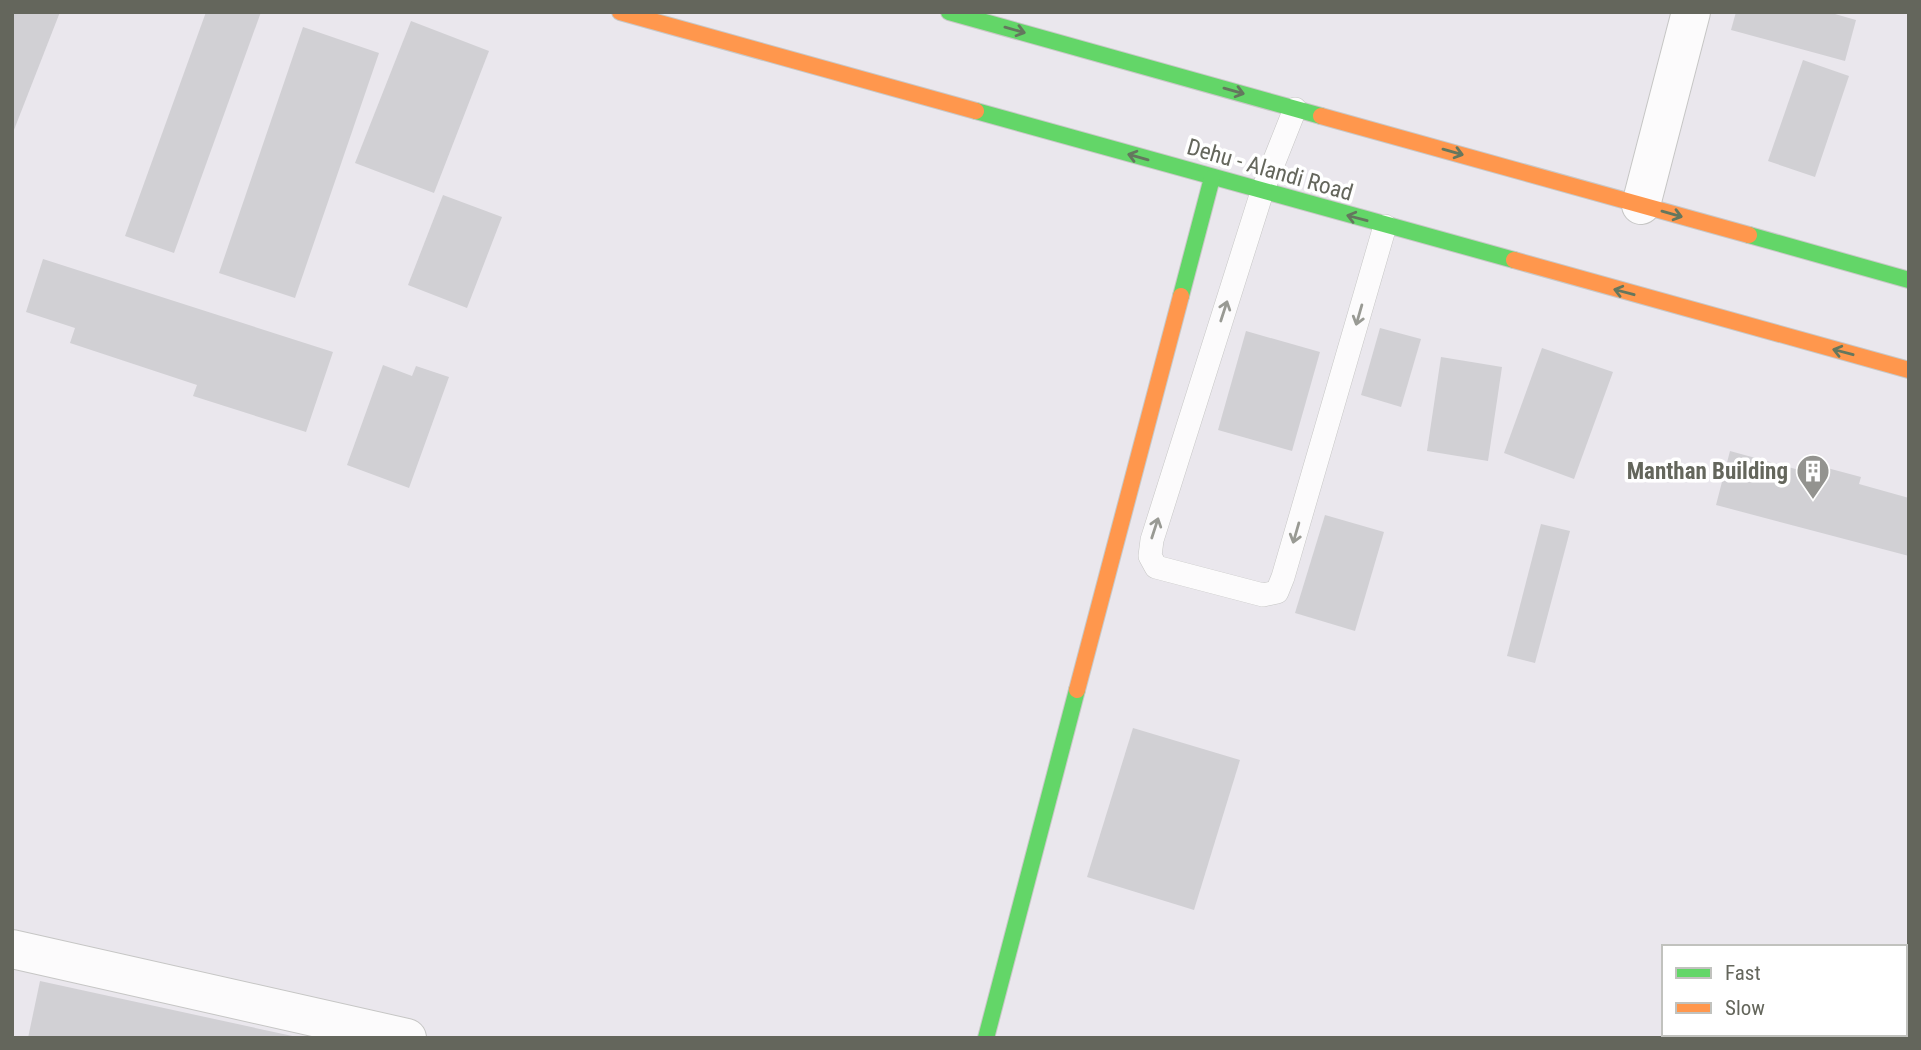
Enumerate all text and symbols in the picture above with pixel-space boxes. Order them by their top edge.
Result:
one-way arrow [1003,25,1025,38]
one-way arrow [1223,86,1245,99]
street label: Dehu - Alandi Road [1184,133,1356,207]
one-way arrow [1442,147,1464,160]
one-way arrow [1127,150,1150,163]
one-way arrow [1661,208,1683,221]
one-way arrow [1346,211,1369,224]
one-way arrow [1613,284,1635,297]
one-way arrow [1219,300,1232,322]
one-way arrow [1352,303,1365,325]
one-way arrow [1832,345,1855,358]
building icon: Manthan Building [1794,452,1832,501]
place label: Manthan Building [1627,458,1788,485]
one-way arrow [1150,517,1163,539]
one-way arrow [1288,522,1301,544]
legend [1662,945,1907,1036]
text: Fast [1725,961,1761,985]
text: Slow [1725,996,1765,1020]

